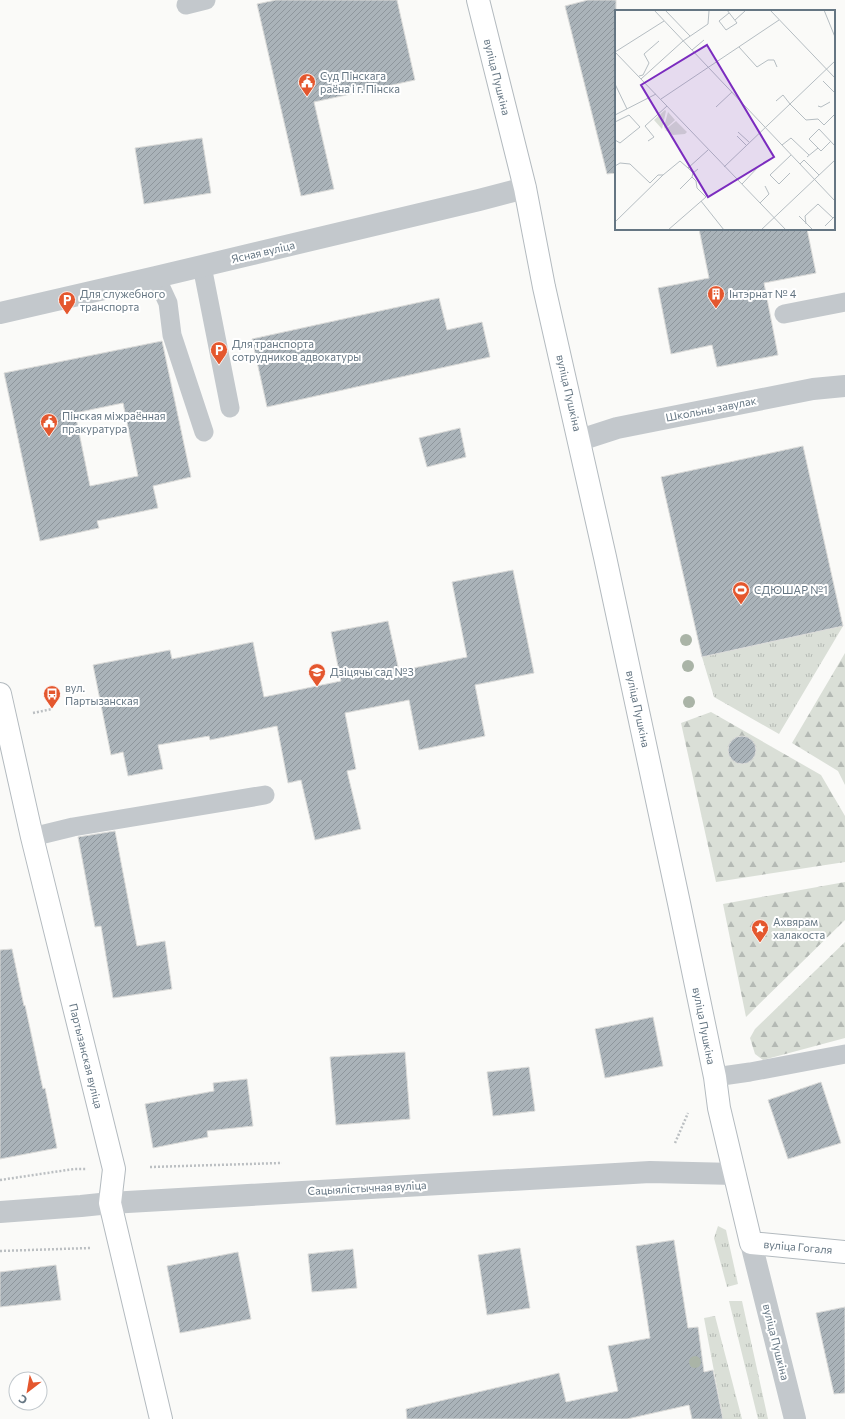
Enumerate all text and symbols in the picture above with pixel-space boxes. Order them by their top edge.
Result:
inset map [615,10,835,230]
street label: вуліца Пушкіна [482,37,513,116]
place label: Суд Пінскага раёна і г. Пінска [320,69,400,95]
public building icon: Суд Пінскага раёна і г. Пінска [297,72,317,97]
street label: Ясная вуліца [230,238,296,265]
building icon: Інтэрнат № 4 [706,284,726,309]
place label: Для служебного транспорта [80,287,166,313]
place label: Інтэрнат № 4 [729,287,797,300]
parking icon: Для служебного транспорта [57,290,77,315]
place label: Для транспорта сотрудников адвокатуры [232,337,361,363]
parking icon: Для транспорта сотрудников адвокатуры [209,340,229,365]
street label: вуліца Пушкіна [554,353,585,432]
street label: Школьны завулак [664,393,757,424]
place label: Пінская міжраённая пракуратура [62,409,166,435]
public building icon: Пінская міжраённая пракуратура [39,412,59,437]
sports icon: СДЮШАР №1 [731,580,751,605]
place label: СДЮШАР №1 [754,583,828,596]
school or university icon: Дзіцячы сад №3 [307,662,327,687]
place label: Дзіцячы сад №3 [330,665,414,678]
street label: вуліца Пушкіна [624,669,653,749]
place label: вул. Партызанская [65,681,139,707]
bus stop icon: вул. Партызанская [42,684,62,709]
place label: Ахвярам халакоста [773,915,825,941]
place icon: Ахвярам халакоста [750,918,770,943]
street label: вуліца Пушкіна [691,986,718,1066]
street label: Партызанская вуліца [67,1002,106,1110]
street label: Сацыялістычная вуліца [307,1178,427,1197]
street label: вуліца Гогаля [763,1237,833,1256]
street label: вуліца Пушкіна [761,1302,792,1381]
north arrow [8,1371,48,1411]
text: С [16,1392,29,1408]

